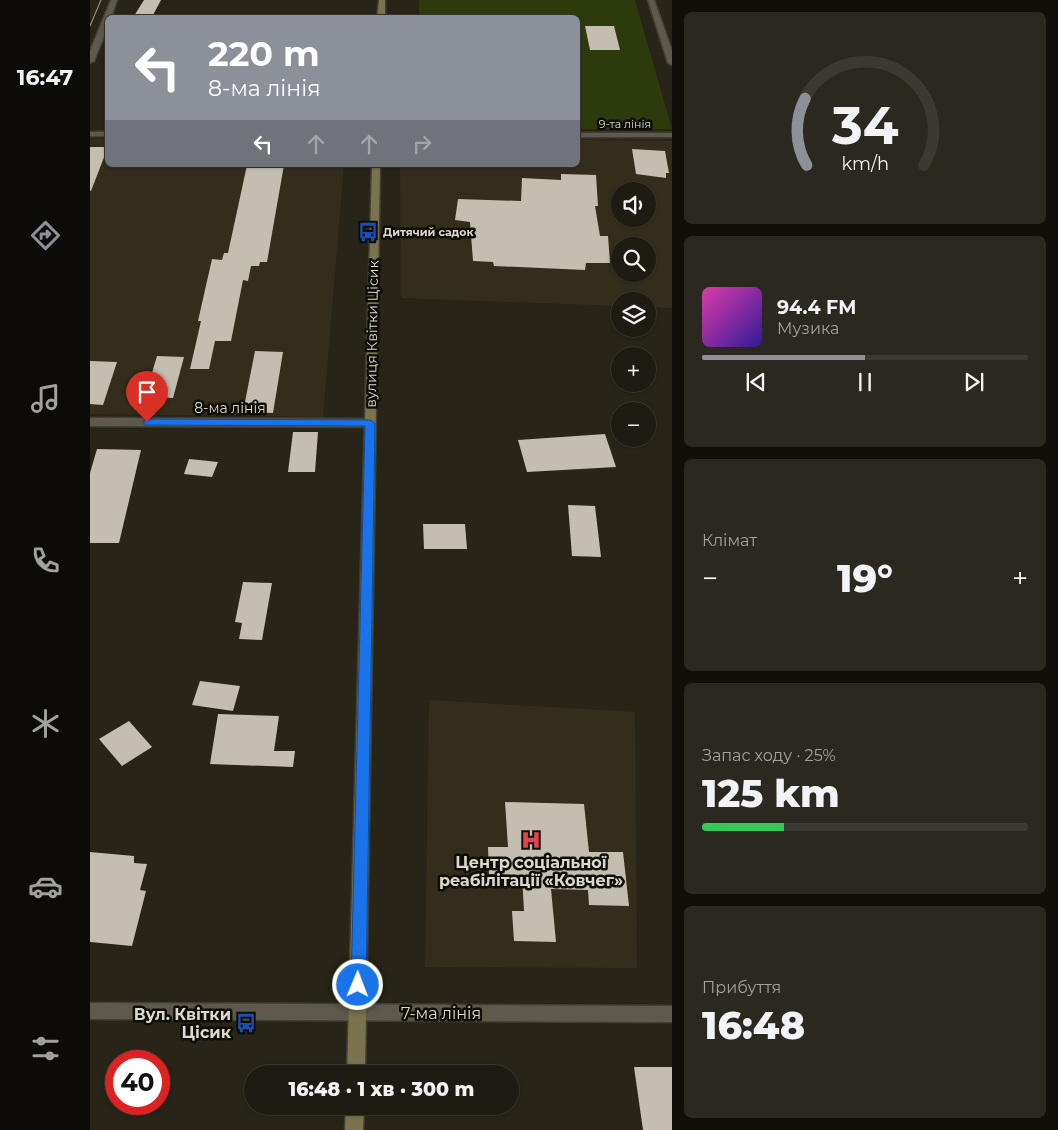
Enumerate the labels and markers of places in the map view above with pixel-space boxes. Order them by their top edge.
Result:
bus stop icon: Дитячий садок [357,221,379,243]
place label: Дитячий садок [383,225,474,239]
pin [126,371,168,422]
hospital icon: Центр соціальної реабілітації «Ковчег» [520,829,542,851]
place label: Центр соціальної реабілітації «Ковчег» [439,853,623,890]
place label: Вул. Квітки Цісик [134,1005,232,1042]
bus stop icon: Вул. Квітки Цісик [235,1012,257,1034]

